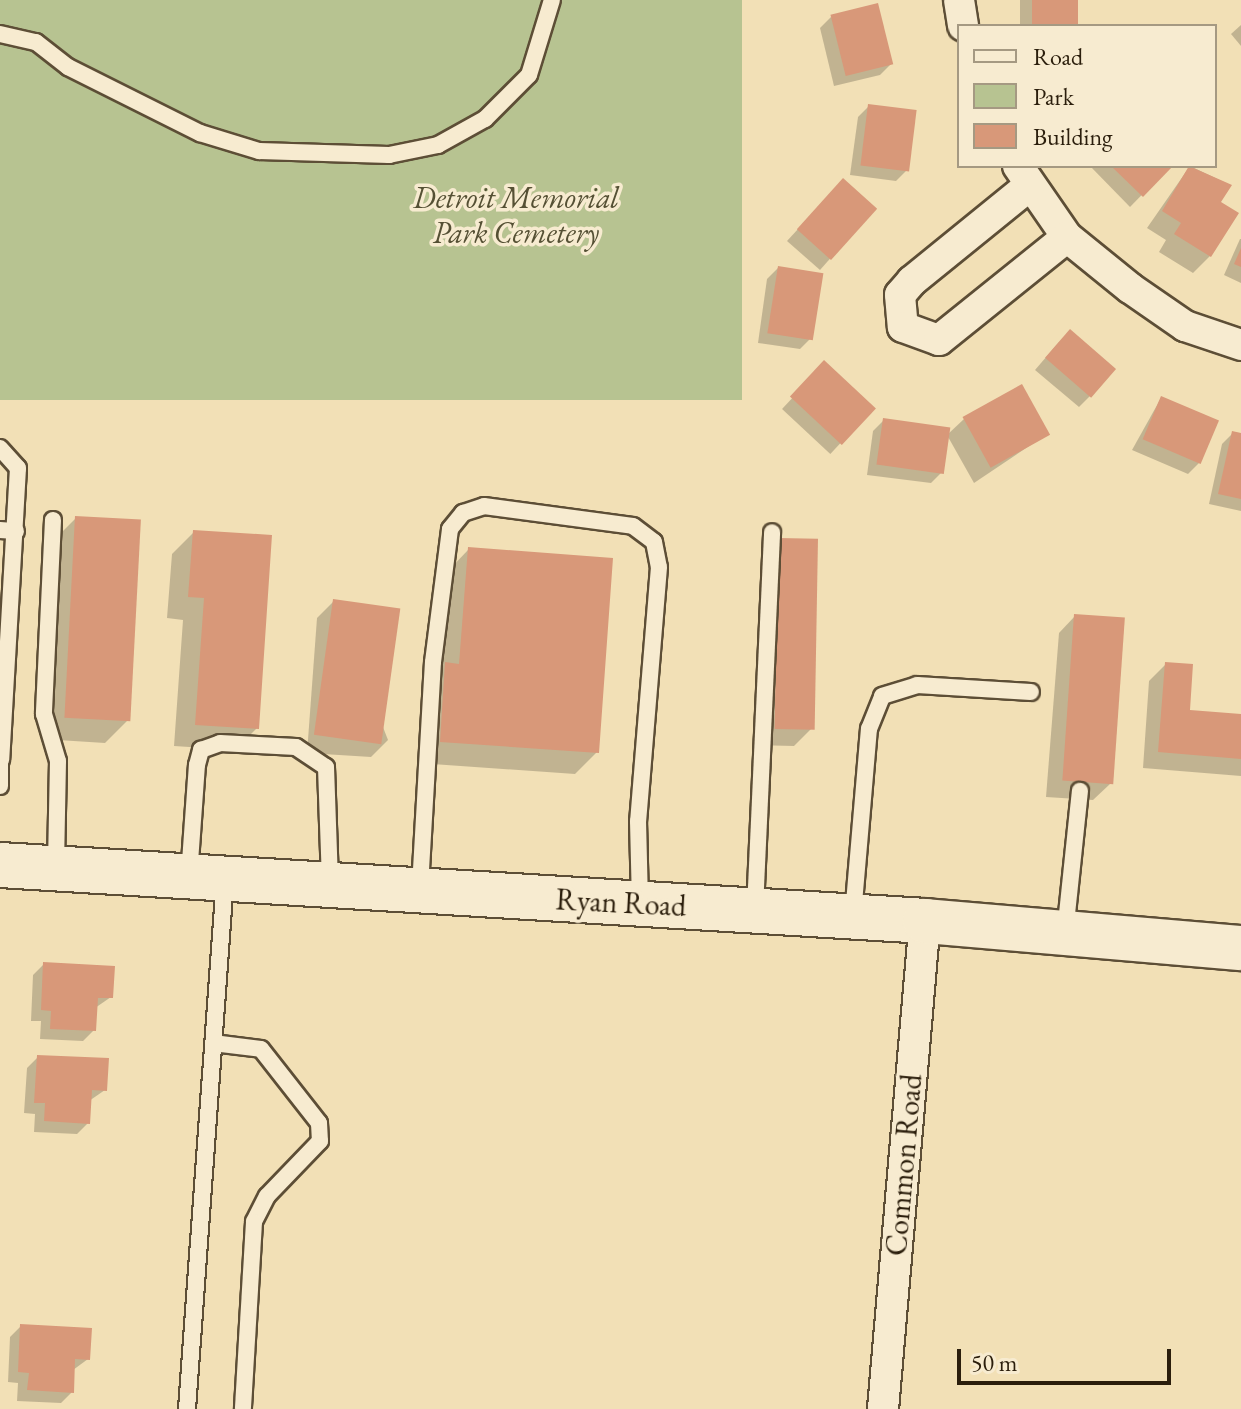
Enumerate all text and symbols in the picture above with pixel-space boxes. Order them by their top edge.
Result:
legend [957,24,1217,168]
text: Road [1033,41,1083,72]
text: Park [1033,81,1074,112]
text: Building [1033,121,1113,152]
park label: Detroit Memorial Park Cemetery [413,180,619,250]
street label: Ryan Road [555,882,687,924]
street label: Common Road [878,1073,930,1257]
scale bar [961,1333,1175,1383]
text: 50 m [971,1347,1018,1378]

